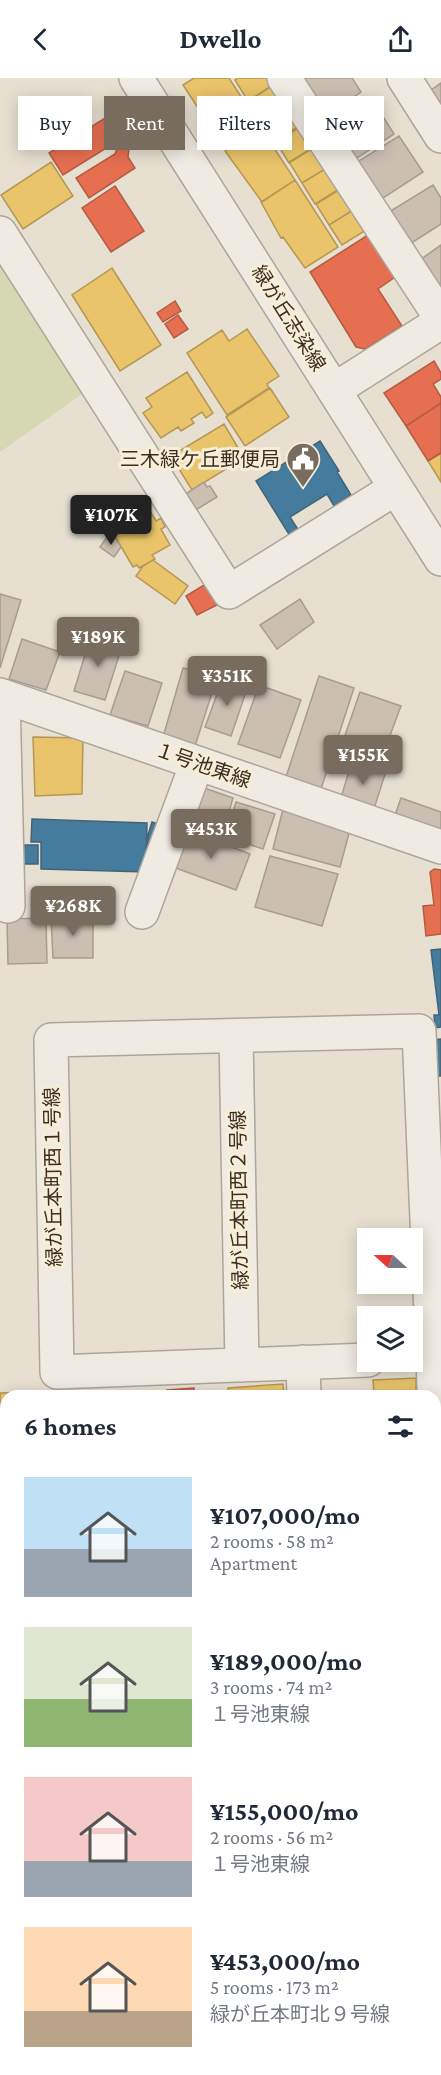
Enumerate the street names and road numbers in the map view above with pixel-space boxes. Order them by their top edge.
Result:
street label: 緑が丘志染線 [248,261,330,375]
street label: １号池東線 [152,738,254,792]
street label: 緑が丘本町西１号線 [40,1087,66,1267]
street label: 緑が丘本町西２号線 [226,1110,252,1290]

